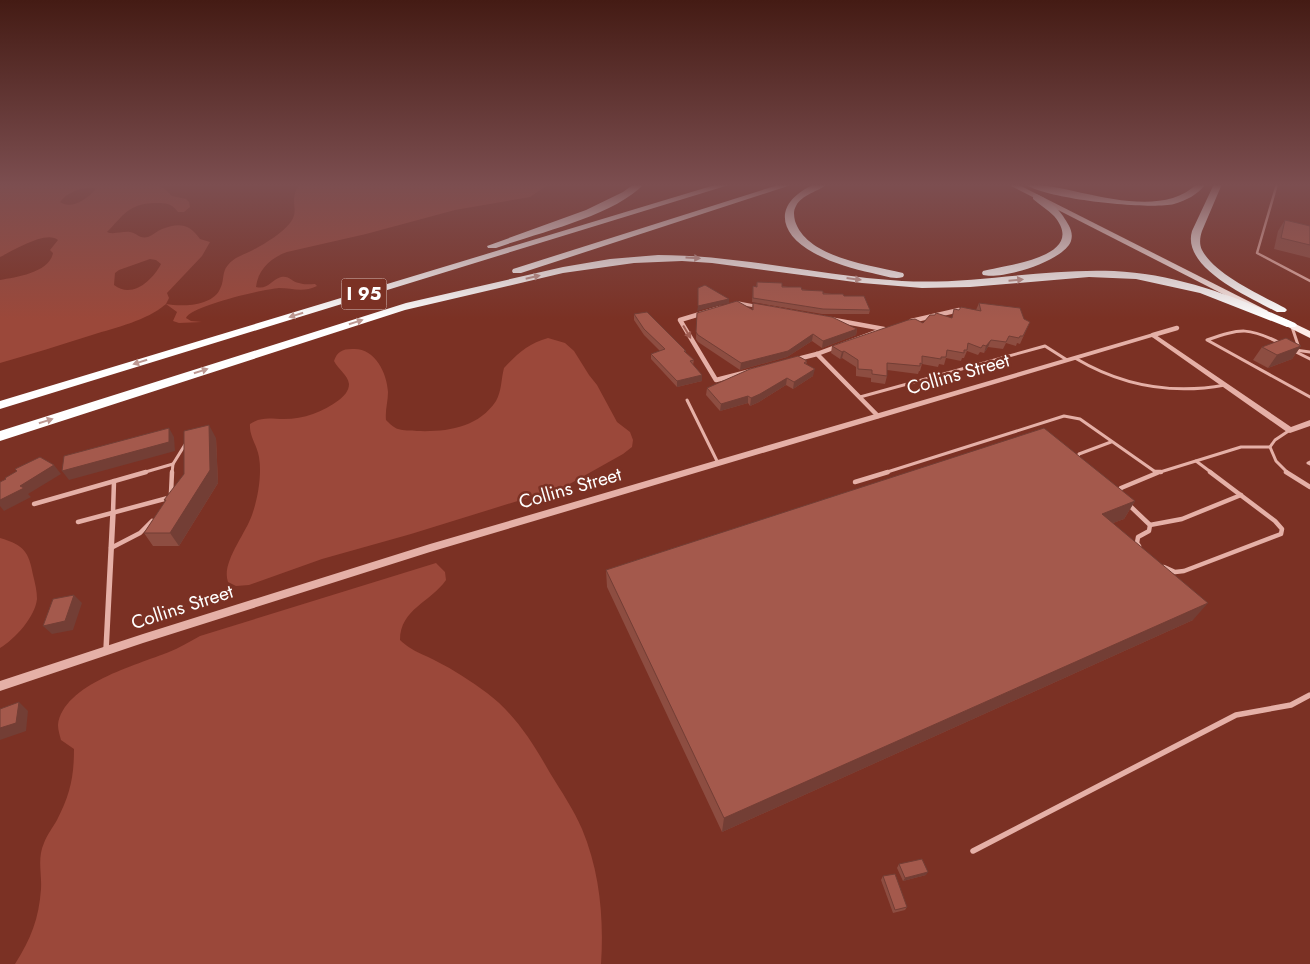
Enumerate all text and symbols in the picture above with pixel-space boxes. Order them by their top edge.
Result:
one-way arrow [686,255,702,263]
one-way arrow [525,273,540,281]
one-way arrow [847,275,863,283]
one-way arrow [1009,276,1025,284]
road number: I 95 [342,278,386,310]
one-way arrow [288,312,303,320]
one-way arrow [349,318,364,326]
one-way arrow [682,325,691,338]
street label: Collins Street [903,346,1013,402]
one-way arrow [133,359,148,367]
one-way arrow [194,367,209,375]
one-way arrow [39,416,54,424]
street label: Collins Street [515,460,625,516]
street label: Collins Street [128,578,237,636]

